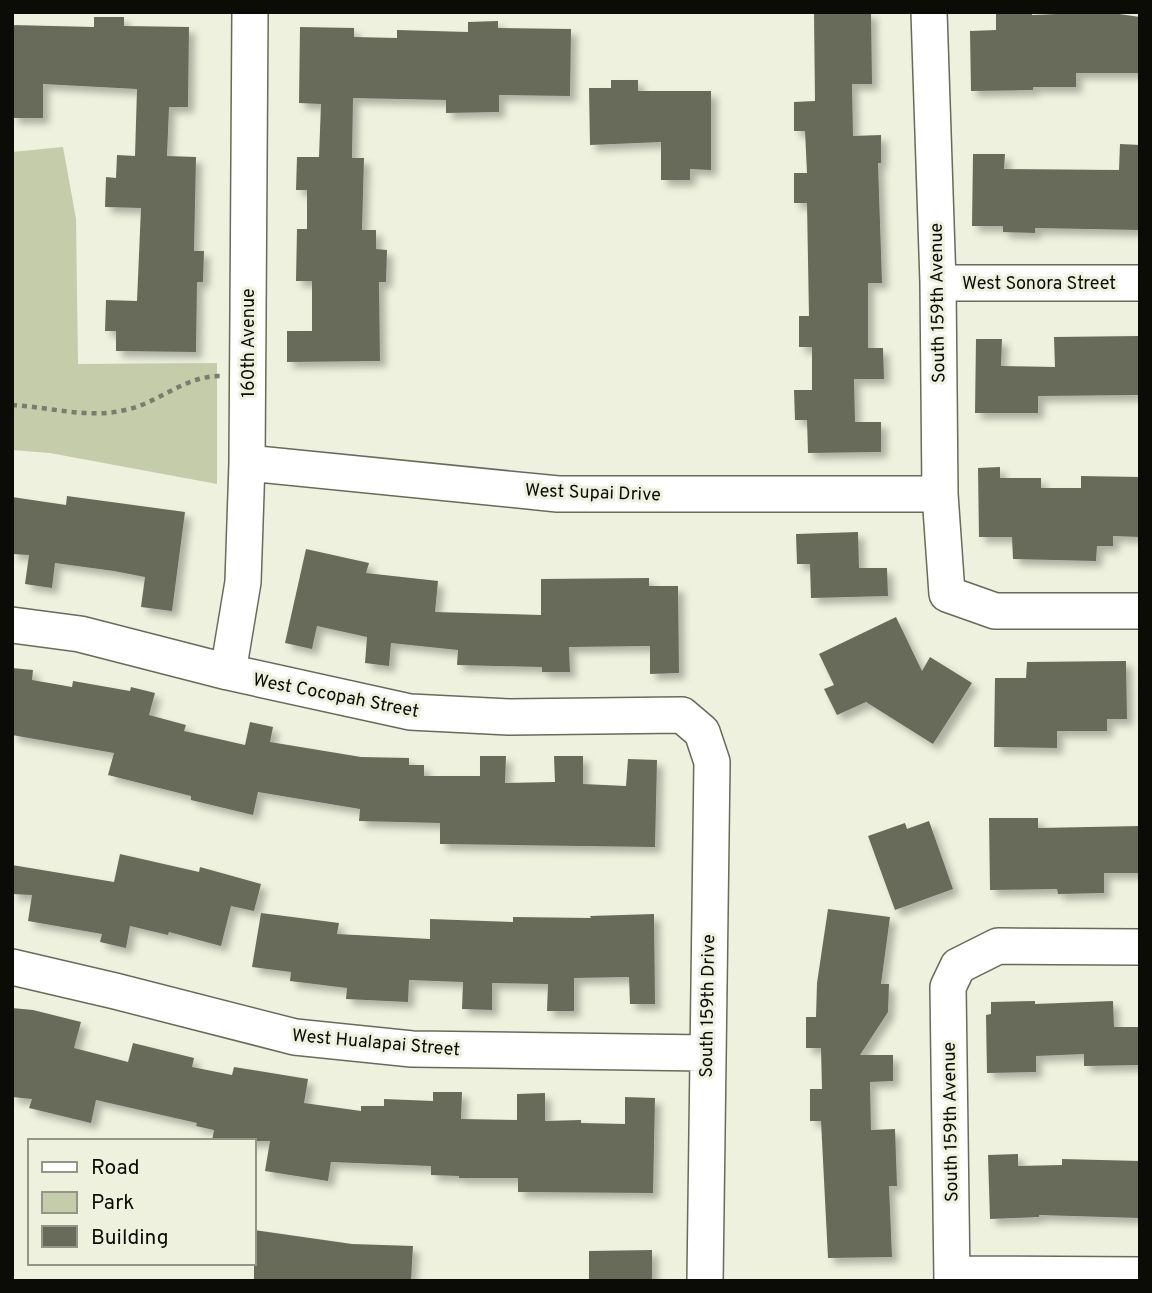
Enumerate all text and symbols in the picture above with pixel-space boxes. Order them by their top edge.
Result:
street label: South 159th Avenue [926,223,951,383]
street label: West Sonora Street [962,273,1116,296]
street label: 160th Avenue [238,288,261,398]
street label: West Supai Drive [525,480,661,507]
street label: West Cocopah Street [251,669,421,724]
street label: South 159th Drive [696,934,721,1078]
street label: West Hualapai Street [291,1025,461,1062]
street label: South 159th Avenue [939,1042,964,1202]
legend [28,1139,256,1265]
text: Road [91,1155,140,1182]
text: Park [91,1190,134,1217]
text: Building [91,1225,169,1252]

